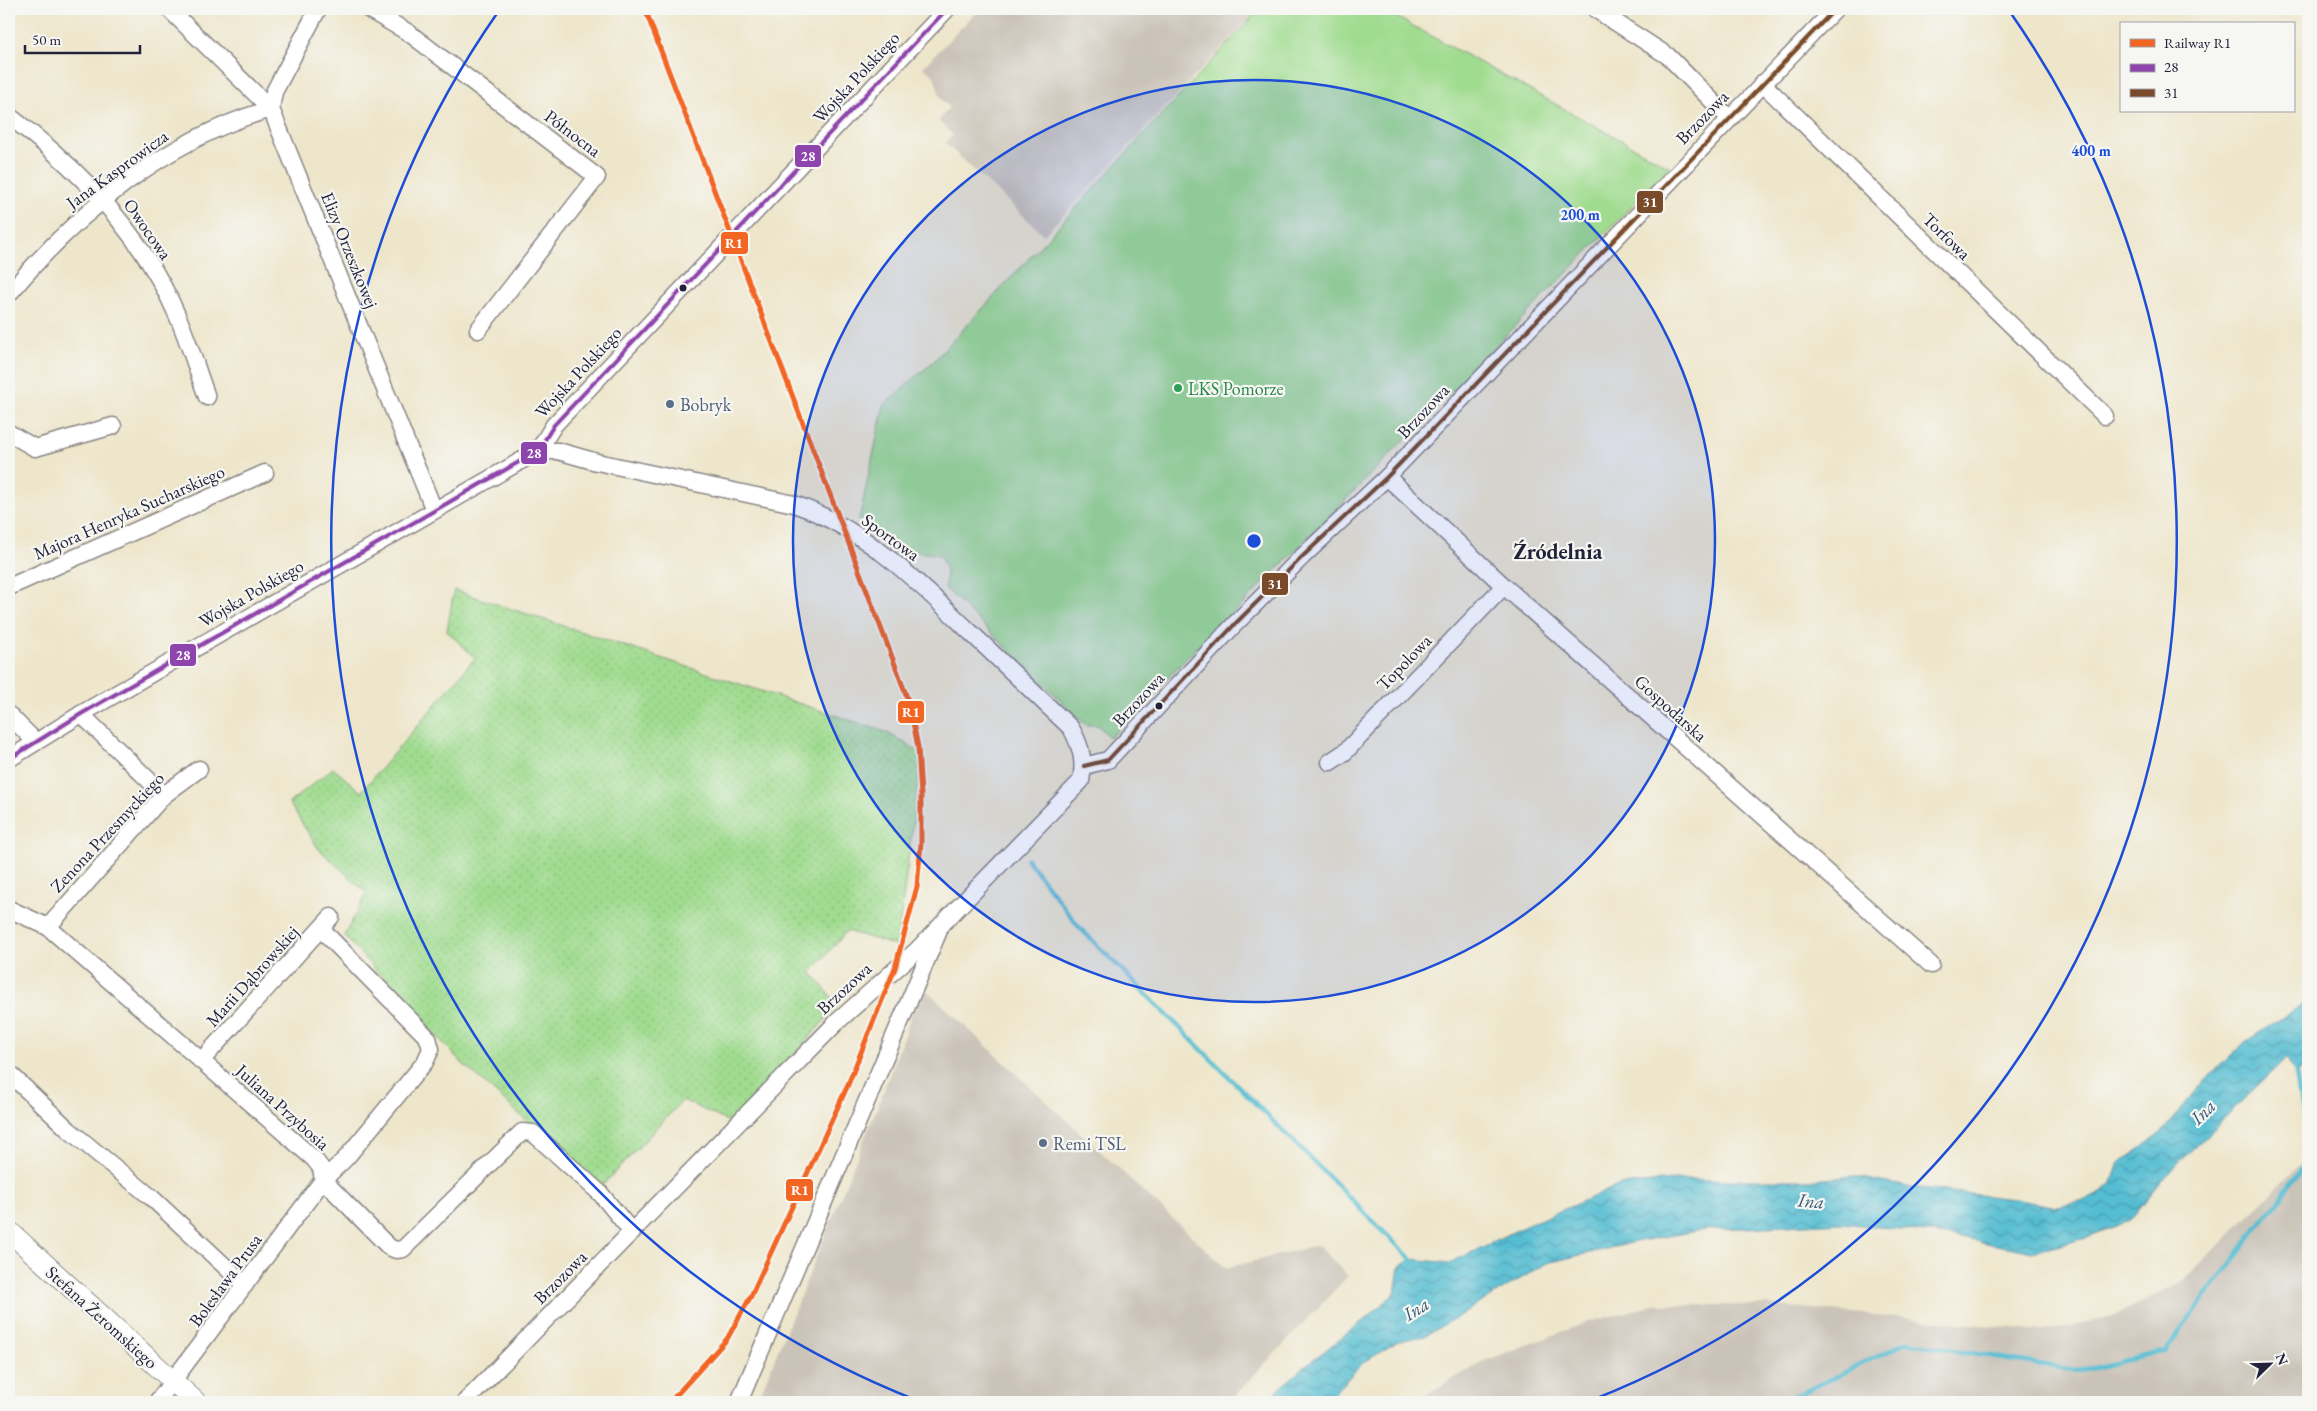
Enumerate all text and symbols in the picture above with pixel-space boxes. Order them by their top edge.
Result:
scale bar [25,22,140,54]
legend [2120,22,2294,112]
street label: Wojska Polskiego [808,26,904,128]
text: 50 m [32,30,61,49]
text: Railway R1 [2164,33,2231,52]
text: 28 [2164,57,2178,76]
text: 31 [2164,83,2178,102]
street label: Brzozowa [1671,84,1734,149]
street label: Północna [540,104,606,162]
street label: Jana Kasprowicza [60,124,173,215]
text: 400 m [2071,141,2111,160]
line badge: 28 [794,144,822,168]
text: 28 [801,147,815,165]
street label: Elizy Orzeszkowej [316,189,384,311]
line badge: 31 [1636,190,1664,214]
text: 31 [1643,193,1657,211]
street label: Owocowa [119,194,178,265]
text: 200 m [1560,205,1600,224]
street label: Torfowa [1918,207,1977,265]
line badge: R1 [720,231,749,255]
text: R1 [725,234,743,252]
unlabelled marker [678,283,688,293]
street label: Wojska Polskiego [530,321,626,423]
place label: LKS Pomorze [1188,377,1283,400]
street label: Brzozowa [1392,378,1455,443]
marker: LKS Pomorze [1172,382,1184,394]
place label: Bobryk [680,393,732,416]
marker: Bobryk [664,398,676,410]
line badge: 28 [520,441,548,465]
text: 28 [527,444,541,462]
street label: Majora Henryka Sucharskiego [30,459,228,565]
street label: Sportowa [857,508,925,566]
centre of rings [1245,532,1263,550]
district label: Źródelnia [1514,537,1603,566]
street label: Wojska Polskiego [195,554,308,632]
line badge: 31 [1261,572,1289,596]
text: 31 [1268,575,1282,593]
street label: Topolowa [1372,629,1437,695]
line badge: 28 [169,643,197,667]
text: 28 [176,646,190,664]
street label: Brzozowa [1107,666,1170,731]
street label: Gospodarska [1630,669,1713,747]
line badge: R1 [897,700,925,724]
unlabelled marker [1154,701,1164,711]
text: R1 [902,703,920,721]
street label: Zenona Przesmyckiego [45,767,169,897]
street label: Marii Dąbrowskiej [201,921,303,1031]
street label: Brzozowa [812,956,877,1019]
street label: Juliana Przybosia [230,1058,335,1156]
water label: Ina [2184,1094,2221,1131]
place label: Remi TSL [1053,1132,1126,1155]
marker: Remi TSL [1037,1137,1049,1149]
line badge: R1 [785,1178,814,1202]
text: R1 [791,1181,809,1199]
water label: Ina [1796,1187,1825,1215]
street label: Bolesława Prusa [184,1228,267,1331]
street label: Brzozowa [528,1245,592,1309]
street label: Stefana Żeromskiego [41,1261,163,1373]
water label: Ina [1397,1291,1434,1327]
north arrow [2244,1338,2294,1388]
text: N [2271,1350,2293,1368]

